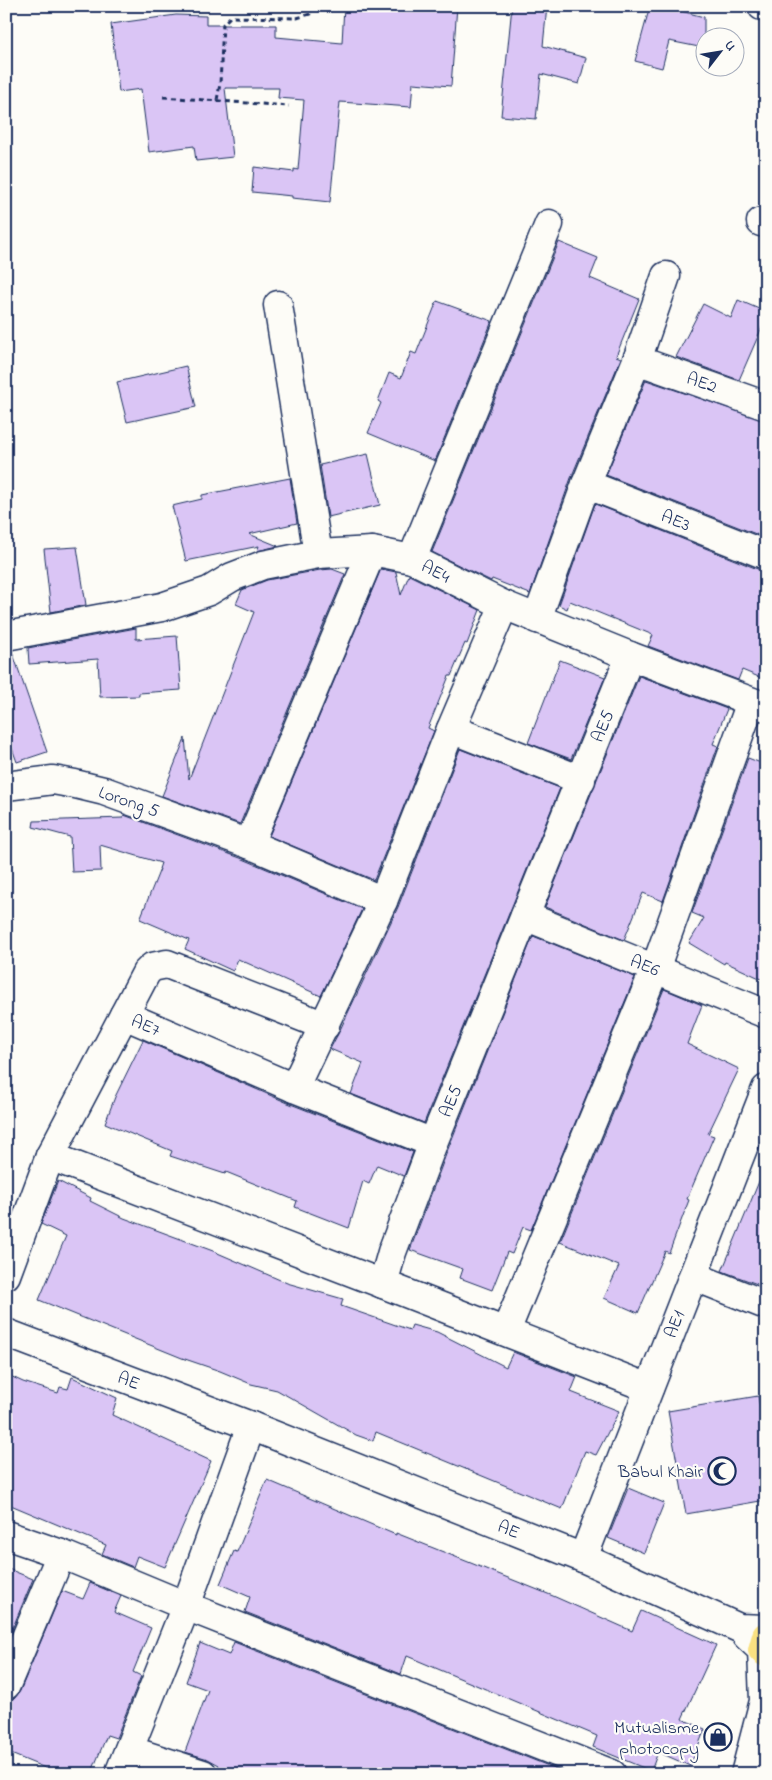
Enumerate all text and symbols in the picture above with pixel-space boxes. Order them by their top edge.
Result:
north arrow [694,28,744,78]
text: U [719,37,741,55]
street label: AE2 [682,367,720,401]
street label: AE3 [657,504,694,539]
street label: AE4 [416,555,455,591]
street label: AE5 [586,707,622,747]
street label: Lorong 5 [94,780,162,826]
street label: AE6 [626,949,663,985]
street label: AE7 [127,1009,164,1045]
street label: AE5 [434,1082,470,1122]
street label: AE1 [659,1307,693,1342]
street label: AE [113,1366,143,1398]
mosque icon: Babul Khair [707,1456,737,1486]
place label: Babul Khair [617,1460,703,1486]
street label: AE [493,1515,523,1547]
place label: Mutualisme photocopy [614,1716,700,1763]
shop icon: Mutualisme photocopy [703,1722,733,1752]

